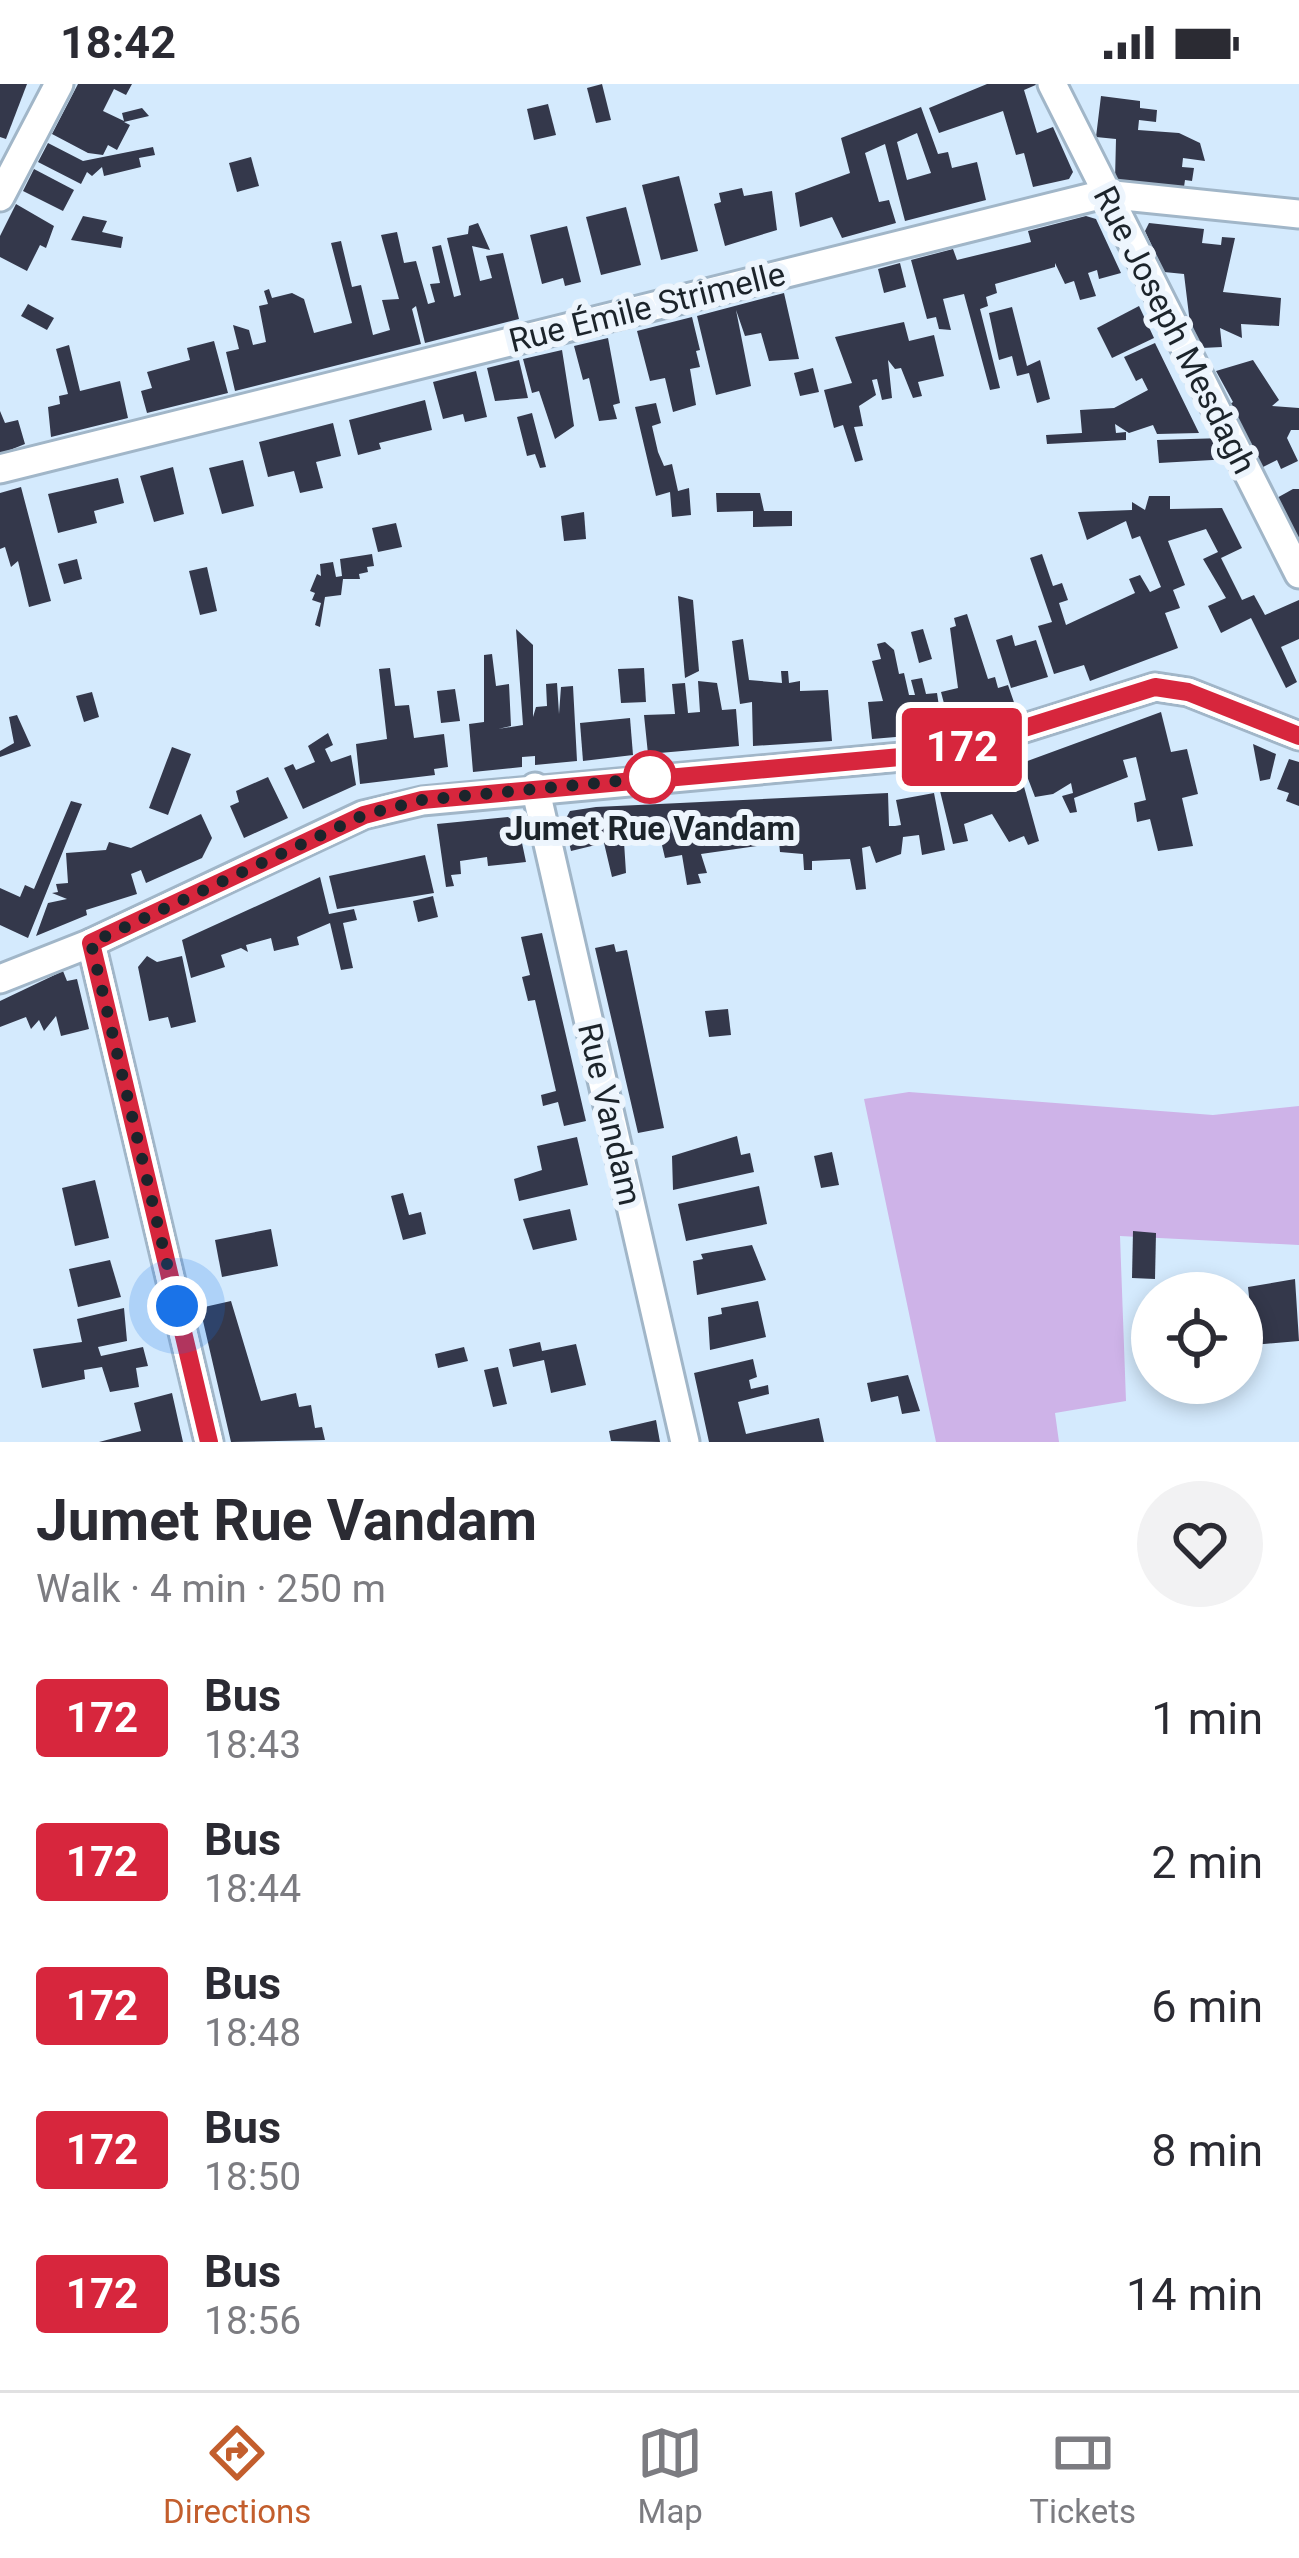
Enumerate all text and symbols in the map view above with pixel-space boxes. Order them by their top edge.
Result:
text: 18:42 [60,16,176,69]
street label: Rue Joseph Mesdagh [1086,180,1264,480]
street label: Rue Émile Strimelle [505,254,789,360]
line badge: 172 [893,708,1031,786]
text: 172 [926,722,998,771]
marker: Jumet Rue Vandam [625,752,675,802]
place label: Jumet Rue Vandam [505,809,795,848]
street label: Rue Vandam [570,1019,650,1209]
map controls [1131,1272,1263,1404]
button: locate [1131,1272,1263,1404]
your location [147,1276,207,1336]
button: heart [1137,1481,1263,1607]
text: Jumet Rue Vandam [36,1487,537,1554]
text: Walk · 4 min · 250 m [36,1566,386,1612]
text: Bus [204,1669,281,1722]
text: 1 min [1151,1692,1263,1745]
text: 172 [66,1693,138,1742]
text: 18:43 [204,1722,301,1768]
text: Bus [204,1813,281,1866]
text: 2 min [1151,1836,1263,1889]
text: 172 [66,1837,138,1886]
text: 18:44 [204,1866,301,1912]
text: Bus [204,1957,281,2010]
text: 6 min [1151,1980,1263,2033]
text: 172 [66,1981,138,2030]
text: 18:48 [204,2010,301,2056]
text: Bus [204,2101,281,2154]
text: 8 min [1151,2124,1263,2177]
text: 172 [66,2125,138,2174]
text: 18:50 [204,2154,301,2200]
text: Bus [204,2245,281,2298]
text: 14 min [1126,2268,1263,2321]
text: 172 [66,2269,138,2318]
text: 18:56 [204,2298,301,2344]
tab: Directions [163,2420,311,2531]
tab: Map [637,2420,703,2531]
tab: Tickets [1029,2420,1136,2531]

